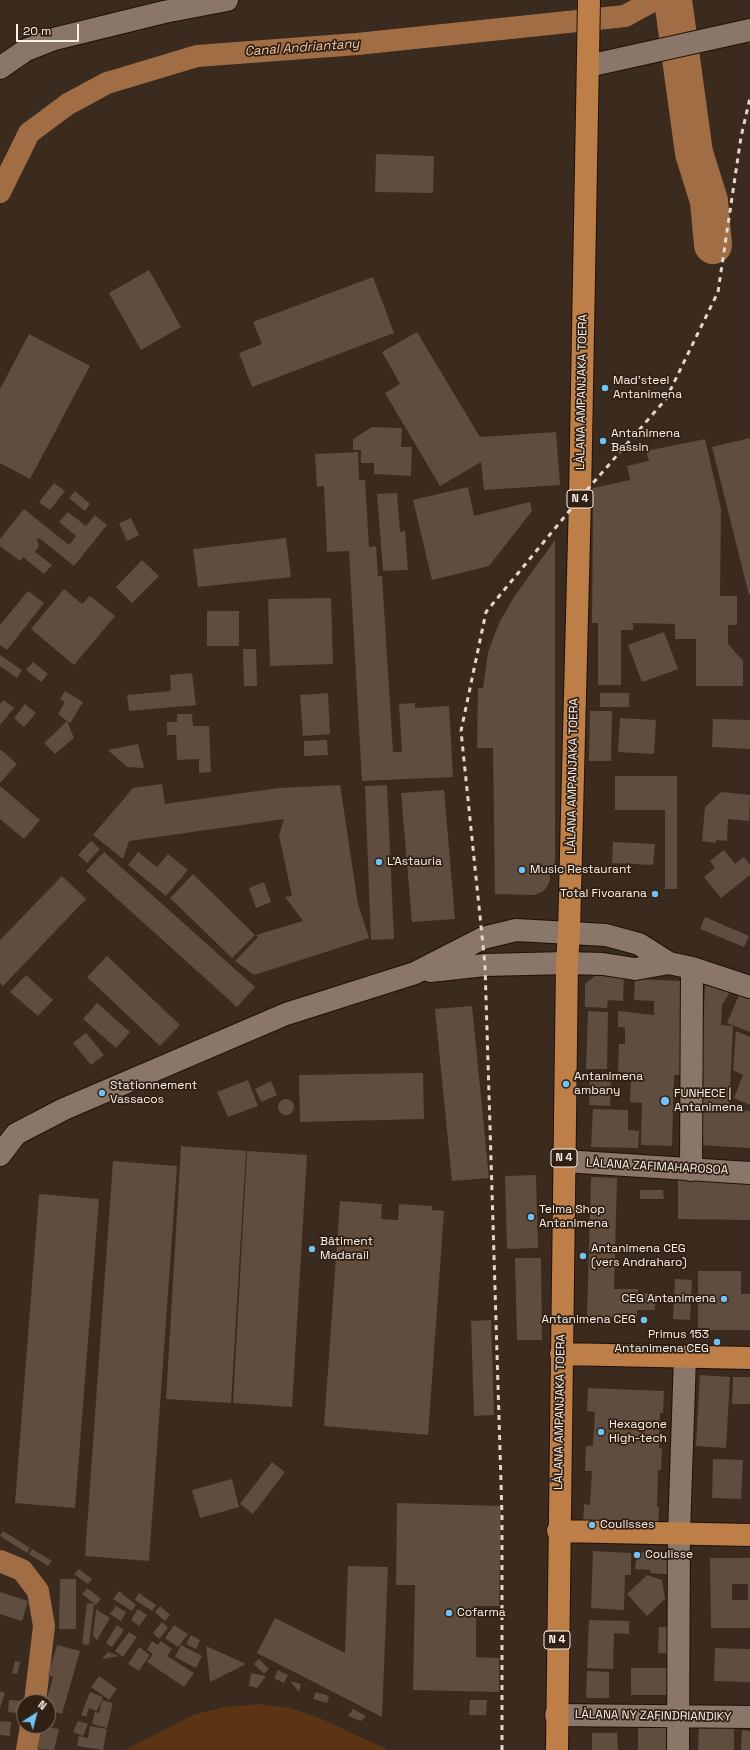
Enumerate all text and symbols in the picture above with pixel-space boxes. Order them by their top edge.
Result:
scale bar [18,16,81,42]
text: 20 m [23,23,51,39]
water label: Canal Andriantany [244,36,360,60]
street label: LÀLANA AMPANJAKA TOERA [573,314,591,470]
place label: Mad'steel Antanimena [613,374,682,402]
marker: Mad'steel Antanimena [600,383,610,393]
place label: Antanimena Bassin [611,427,680,455]
marker: Antanimena Bassin [598,436,608,446]
road number: N 4 [567,490,593,508]
street label: LÀLANA AMPANJAKA TOERA [564,698,582,854]
place label: L'Astauria [387,855,442,869]
marker: L'Astauria [374,857,384,867]
place label: Music Restaurant [530,863,632,877]
marker: Music Restaurant [517,865,527,875]
place label: Total Fivoarana [560,887,647,901]
marker: Total Fivoarana [650,889,660,899]
place label: Antanimena ambany [574,1070,643,1098]
place label: Stationnement Vassacos [110,1079,197,1107]
marker: Antanimena ambany [561,1079,571,1089]
place label: FUNHECE | Antanimena [674,1087,743,1115]
marker: Stationnement Vassacos [97,1088,107,1098]
marker: FUNHECE | Antanimena [659,1095,671,1107]
road number: N 4 [551,1149,577,1167]
street label: LÀLANA ZAFIMAHAROSOA [585,1156,729,1178]
place label: Telma Shop Antanimena [539,1203,608,1231]
marker: Telma Shop Antanimena [526,1212,536,1222]
place label: Bâtiment Madarail [320,1235,373,1263]
place label: Antanimena CEG (vers Andraharo) [591,1242,687,1270]
marker: Bâtiment Madarail [307,1244,317,1254]
marker: Antanimena CEG (vers Andraharo) [578,1251,588,1261]
place label: CEG Antanimena [621,1292,716,1306]
marker: CEG Antanimena [719,1294,729,1304]
place label: Antanimena CEG [541,1313,636,1327]
marker: Antanimena CEG [639,1315,649,1325]
place label: Primus 153 Antanimena CEG [614,1328,709,1356]
street label: LÀLANA AMPANJAKA TOERA [551,1334,569,1490]
marker: Primus 153 Antanimena CEG [712,1337,722,1347]
place label: Hexagone High-tech [609,1418,667,1446]
marker: Hexagone High-tech [596,1427,606,1437]
place label: Coulisses [600,1518,654,1532]
marker: Coulisses [587,1520,597,1530]
place label: Coulisse [645,1548,693,1562]
marker: Coulisse [632,1550,642,1560]
place label: Cofarma [457,1606,506,1620]
marker: Cofarma [444,1608,454,1618]
road number: N 4 [544,1631,570,1649]
north arrow [16,1694,56,1734]
text: N [35,1697,50,1713]
street label: LÀLANA NY ZAFINDRIANDIKY [575,1707,731,1725]

